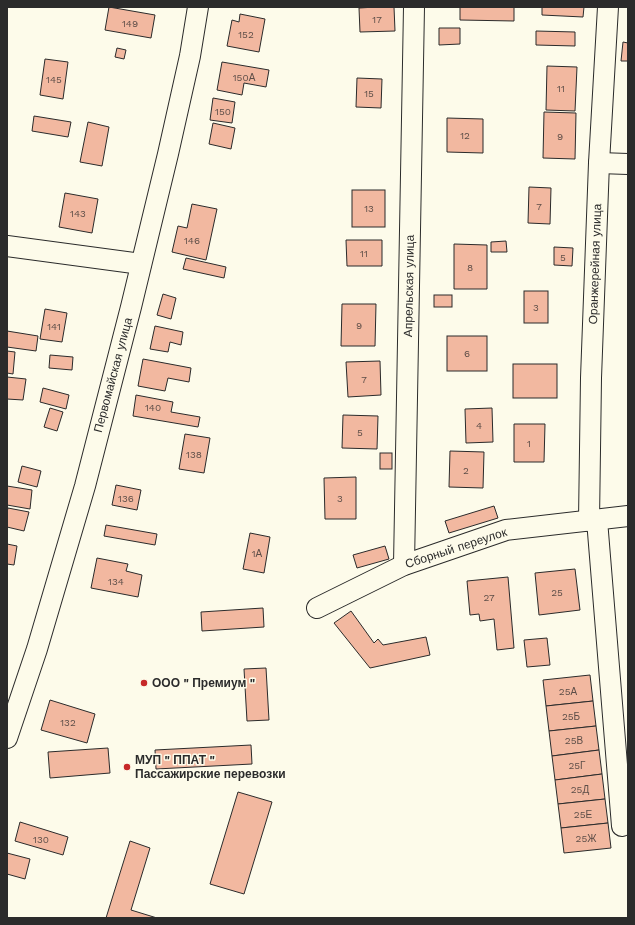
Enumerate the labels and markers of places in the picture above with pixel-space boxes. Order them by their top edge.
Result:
place label: ООО " Премиум " [152,676,255,690]
marker: ООО " Премиум " [139,678,149,688]
place label: МУП " ППАТ " Пассажирские перевозки [135,753,286,781]
marker: МУП " ППАТ " Пассажирские перевозки [122,762,132,772]

